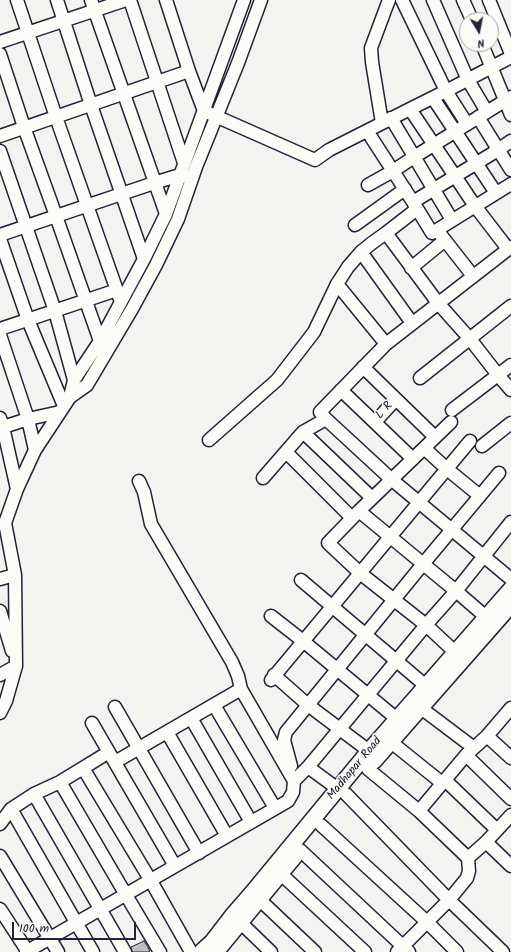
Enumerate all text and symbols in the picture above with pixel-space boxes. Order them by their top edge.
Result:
north arrow [459,12,499,52]
text: N [476,33,486,52]
street label: L R [374,399,396,423]
street label: Madhapar Road [325,735,385,803]
scale bar [14,914,138,940]
text: 100 m [19,919,49,938]

